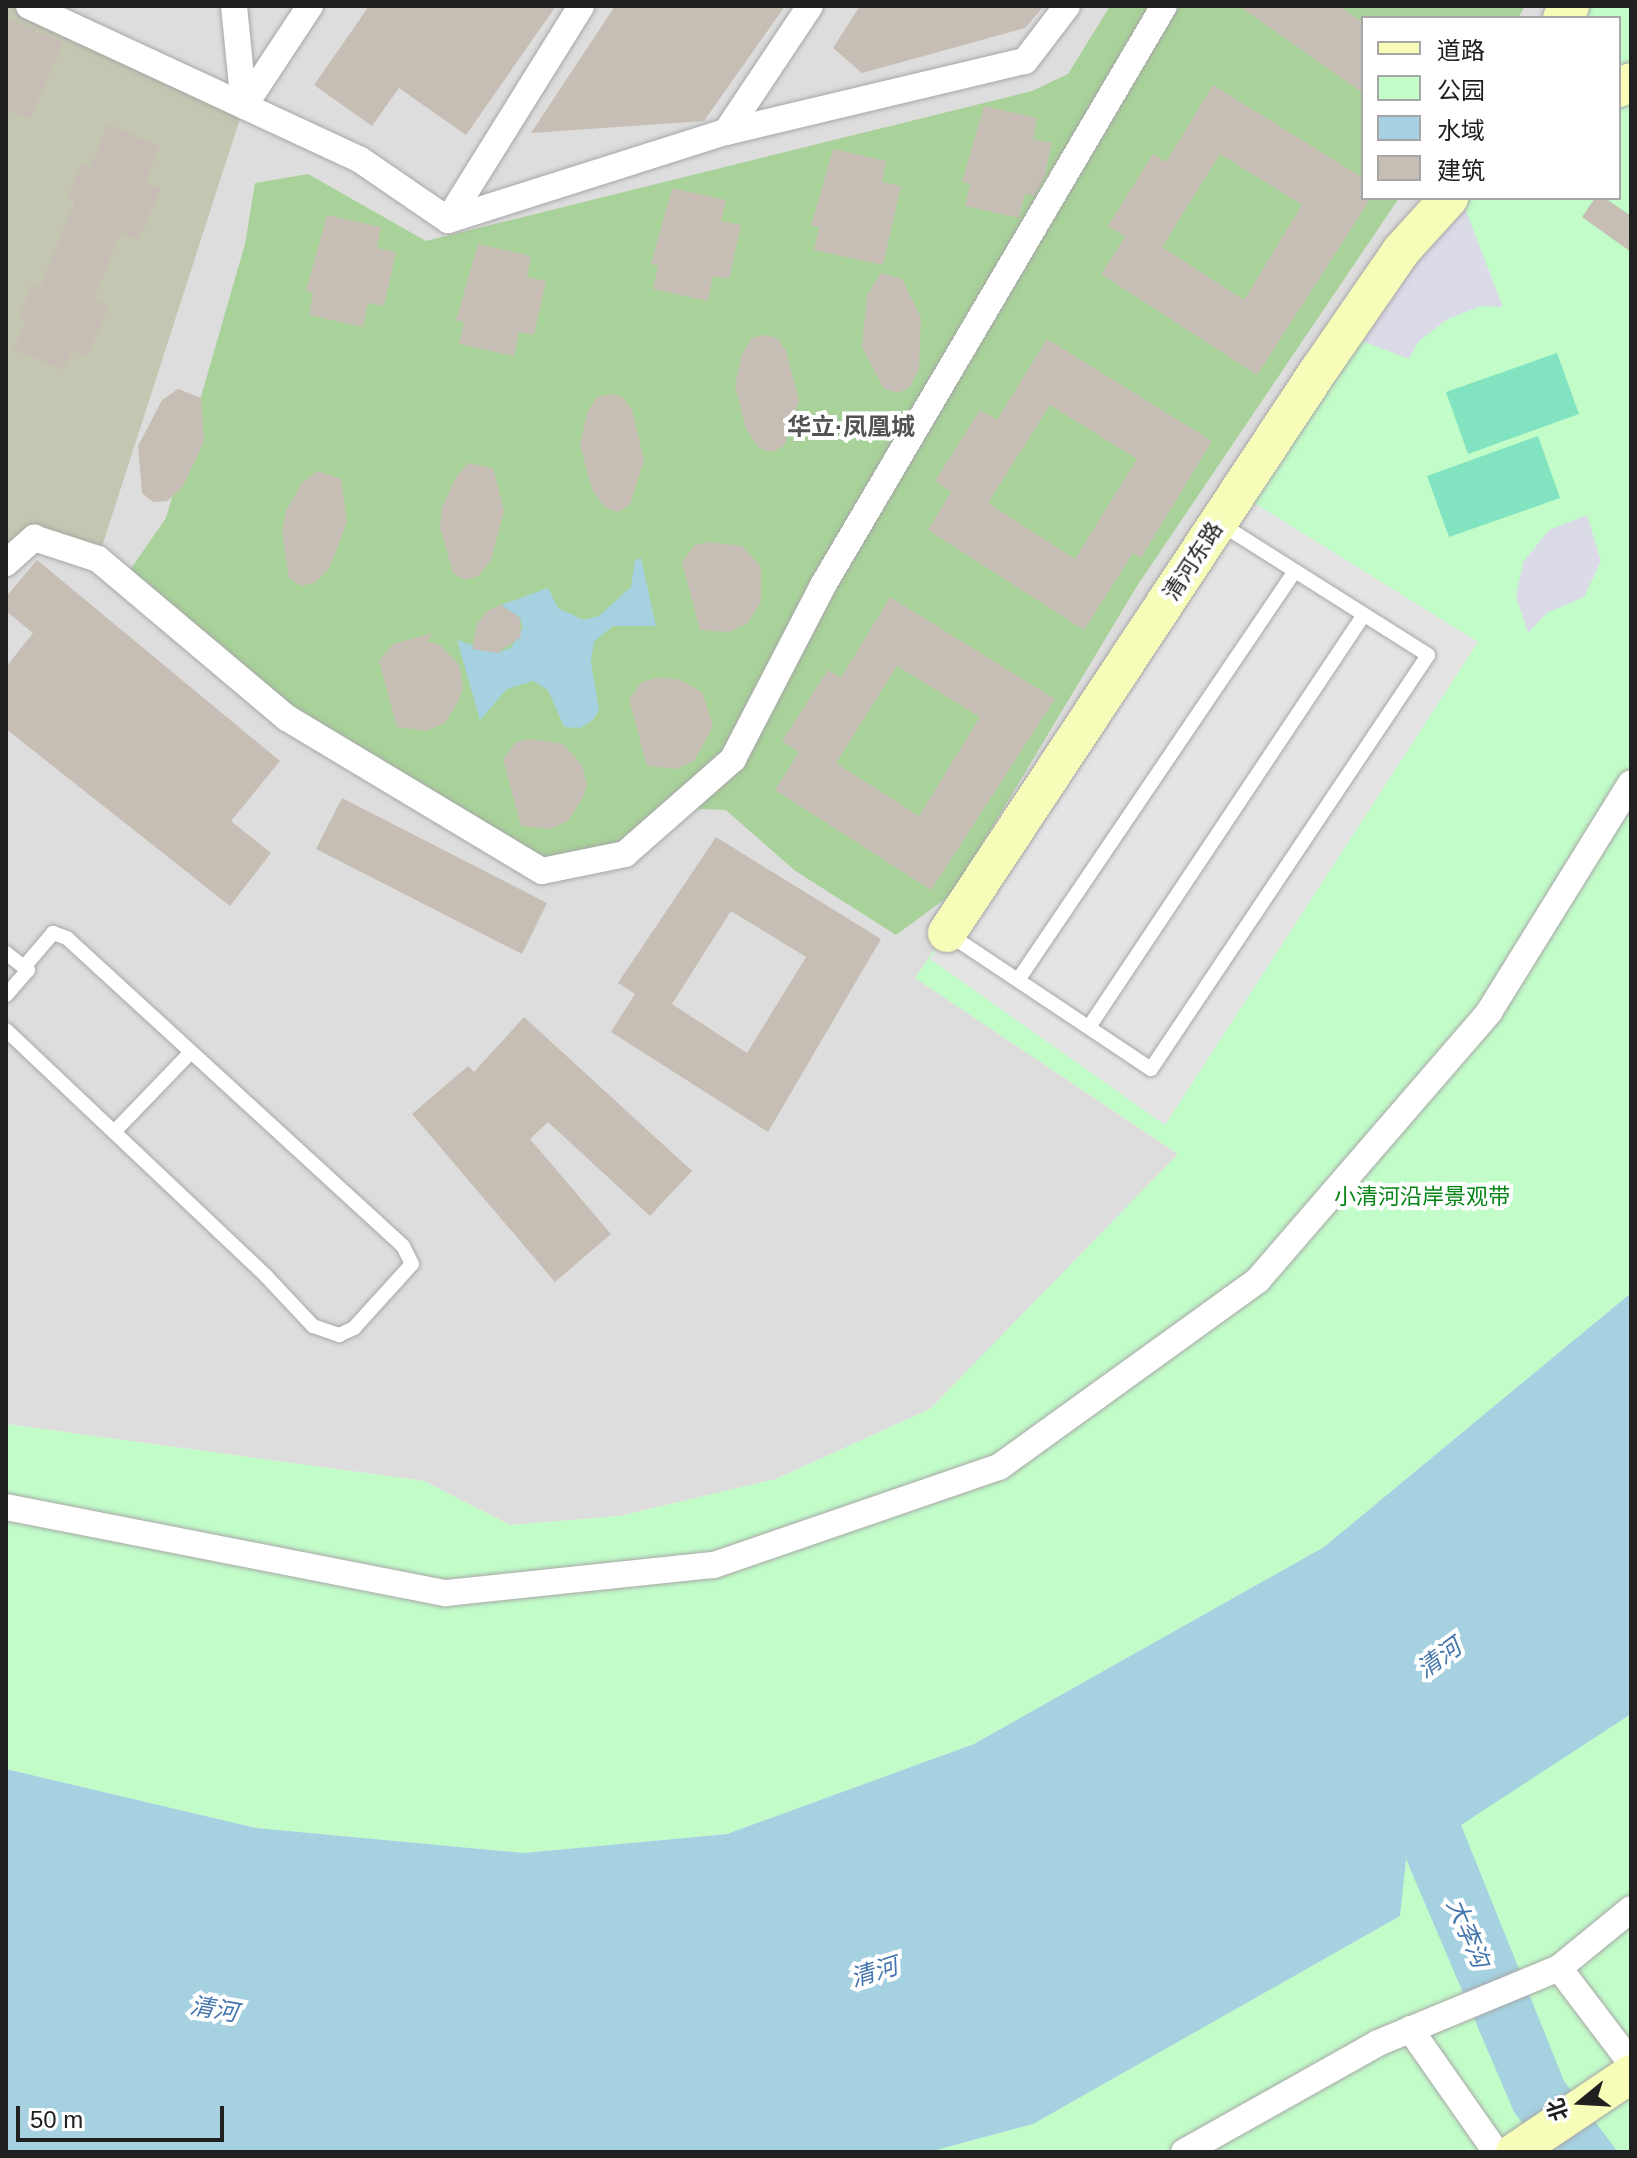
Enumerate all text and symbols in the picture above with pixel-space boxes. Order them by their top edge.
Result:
legend [1361,16,1621,200]
text: 道路 [1437,37,1485,64]
text: 公园 [1437,77,1485,104]
text: 水域 [1437,117,1485,144]
text: 建筑 [1437,157,1485,184]
district label: 华立·凤凰城 [787,413,915,441]
street label: 清河东路 [1158,517,1228,605]
park label: 小清河沿岸景观带 [1334,1184,1510,1210]
water label: 清河 [1411,1632,1467,1684]
water label: 大李沟 [1441,1894,1495,1972]
water label: 清河 [847,1951,901,1993]
water label: 清河 [188,1991,240,2027]
north arrow [1541,2062,1621,2142]
scale bar [20,2090,228,2140]
text: 北 [1542,2095,1573,2124]
text: 50 m [30,2106,83,2133]

